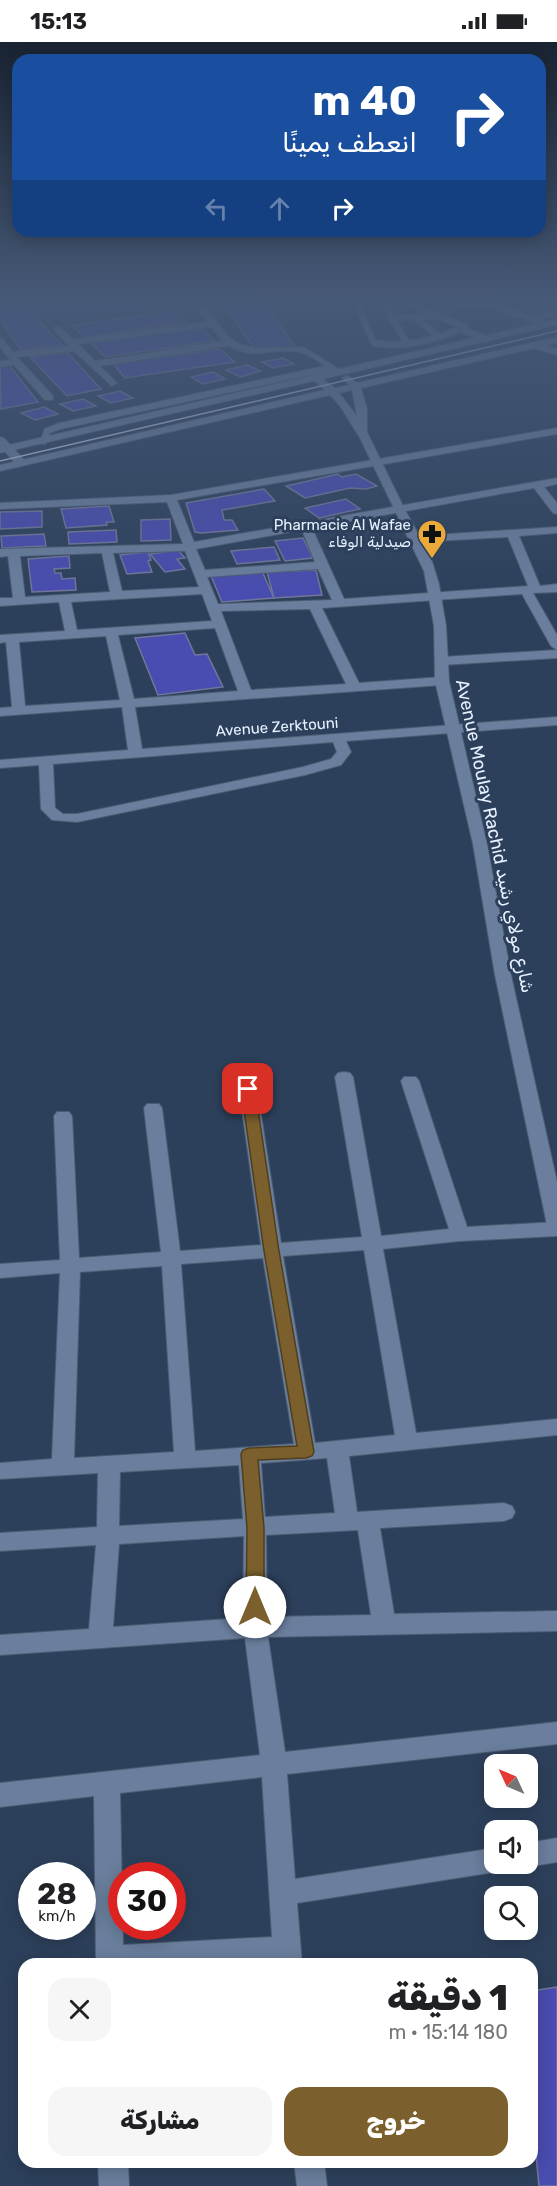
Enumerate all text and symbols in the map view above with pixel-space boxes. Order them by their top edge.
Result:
text: 15:13 [30,8,87,35]
text: 40 m [312,76,417,126]
icon: right [438,78,516,156]
text: انعطف يمينًا [282,127,417,159]
icon: left [200,192,233,225]
icon: ahead [263,192,296,225]
icon: right [326,192,359,225]
place label: Pharmacie Al Wafae صيدلية الوفاء [274,516,411,551]
pharmacy icon: Pharmacie Al Wafae صيدلية الوفاء [416,518,448,560]
street label: Avenue Moulay Rachid شارع مولاي رشيد [450,677,539,995]
street label: Avenue Zerktouni [215,714,339,740]
pin [222,1063,273,1114]
icon: arrive [231,1072,264,1105]
position arrow [223,1575,287,1639]
north arrow [484,1754,538,1808]
map controls [484,1754,538,1940]
button: sound [484,1820,538,1874]
speed limit sign: 30 [108,1862,186,1940]
text: 28 [37,1876,77,1912]
button: search [484,1886,538,1940]
text: km/h [38,1907,76,1925]
text: 1 دقيقة [387,1976,508,2019]
button: close [48,1978,111,2041]
text: 180 m · 15:14 [388,2020,508,2044]
button: مشاركة [48,2087,272,2156]
button: خروج [284,2087,508,2156]

